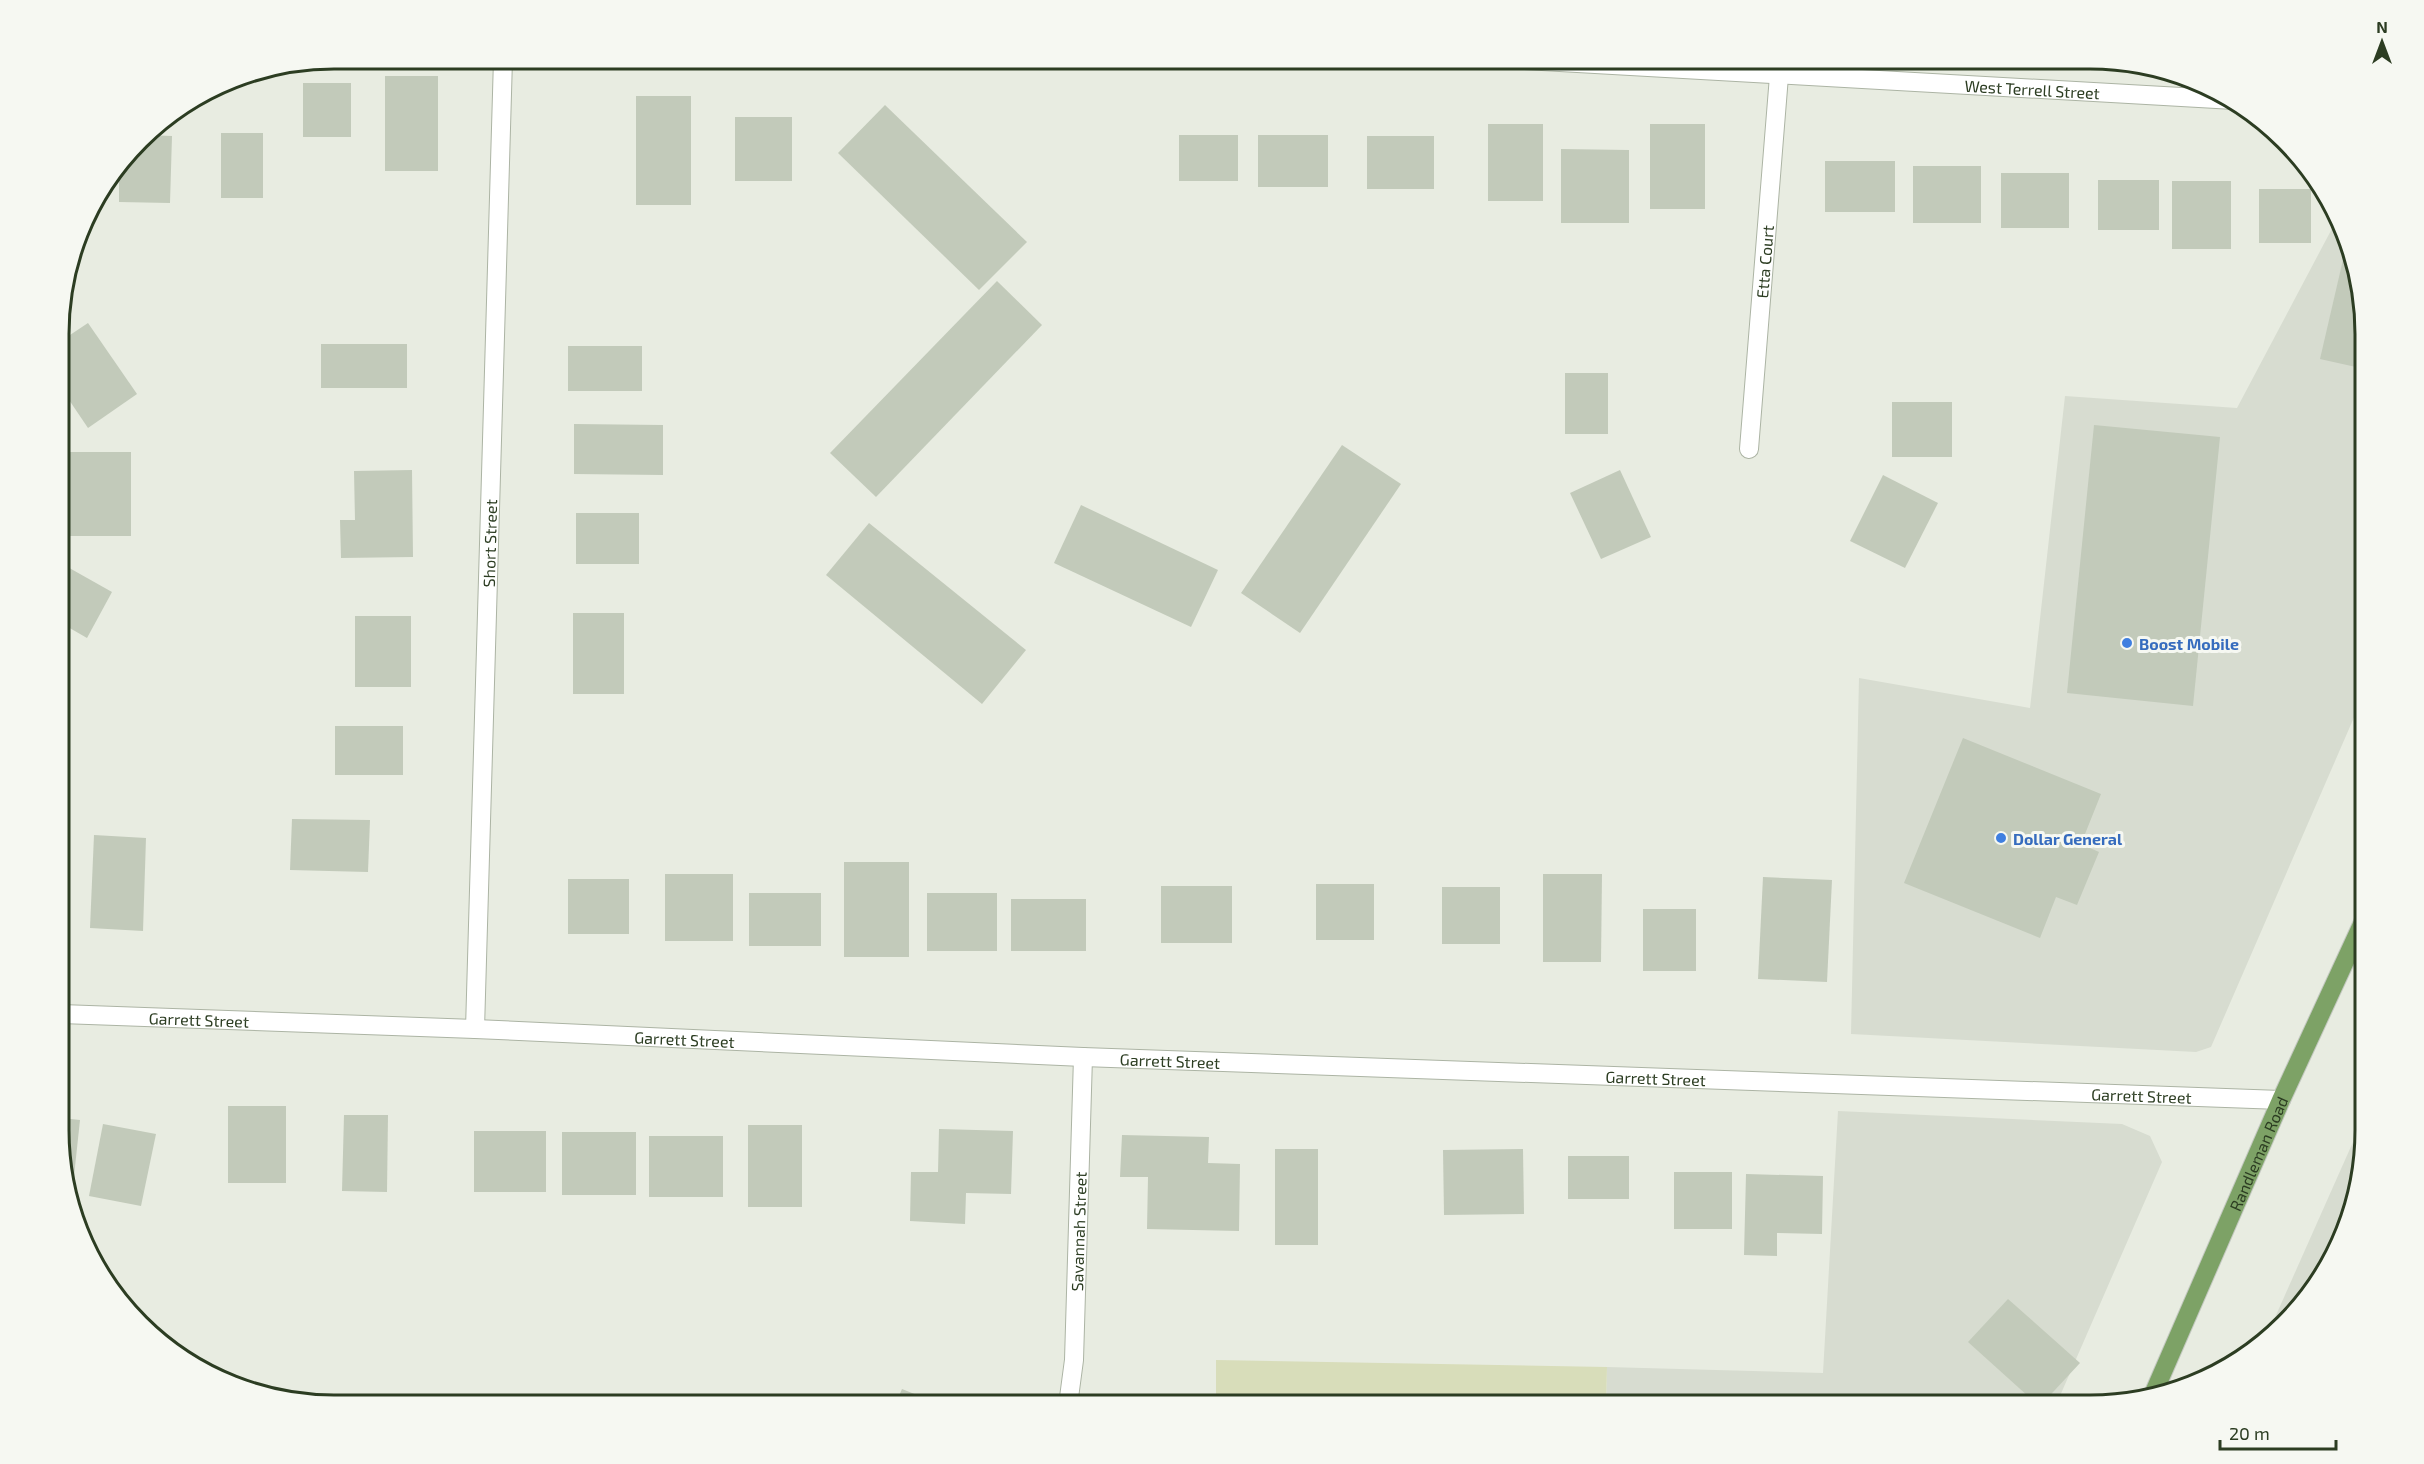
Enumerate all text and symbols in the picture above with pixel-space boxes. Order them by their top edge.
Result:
north arrow [2352,12,2412,72]
text: N [2376,17,2388,36]
street label: West Terrell Street [1964,75,2100,102]
street label: Etta Court [1752,224,1776,299]
street label: Short Street [478,499,500,587]
place label: Boost Mobile [2139,634,2239,653]
marker: Boost Mobile [2120,636,2134,650]
place label: Dollar General [2013,829,2123,848]
marker: Dollar General [1994,831,2008,845]
street label: Garrett Street [148,1008,249,1030]
street label: Garrett Street [634,1027,735,1050]
street label: Garrett Street [1120,1049,1221,1071]
street label: Garrett Street [1605,1066,1706,1089]
street label: Garrett Street [2091,1084,2192,1106]
street label: Randleman Road [2225,1093,2291,1214]
street label: Savannah Street [1067,1171,1089,1292]
scale bar [2220,1413,2336,1451]
text: 20 m [2229,1422,2270,1444]

